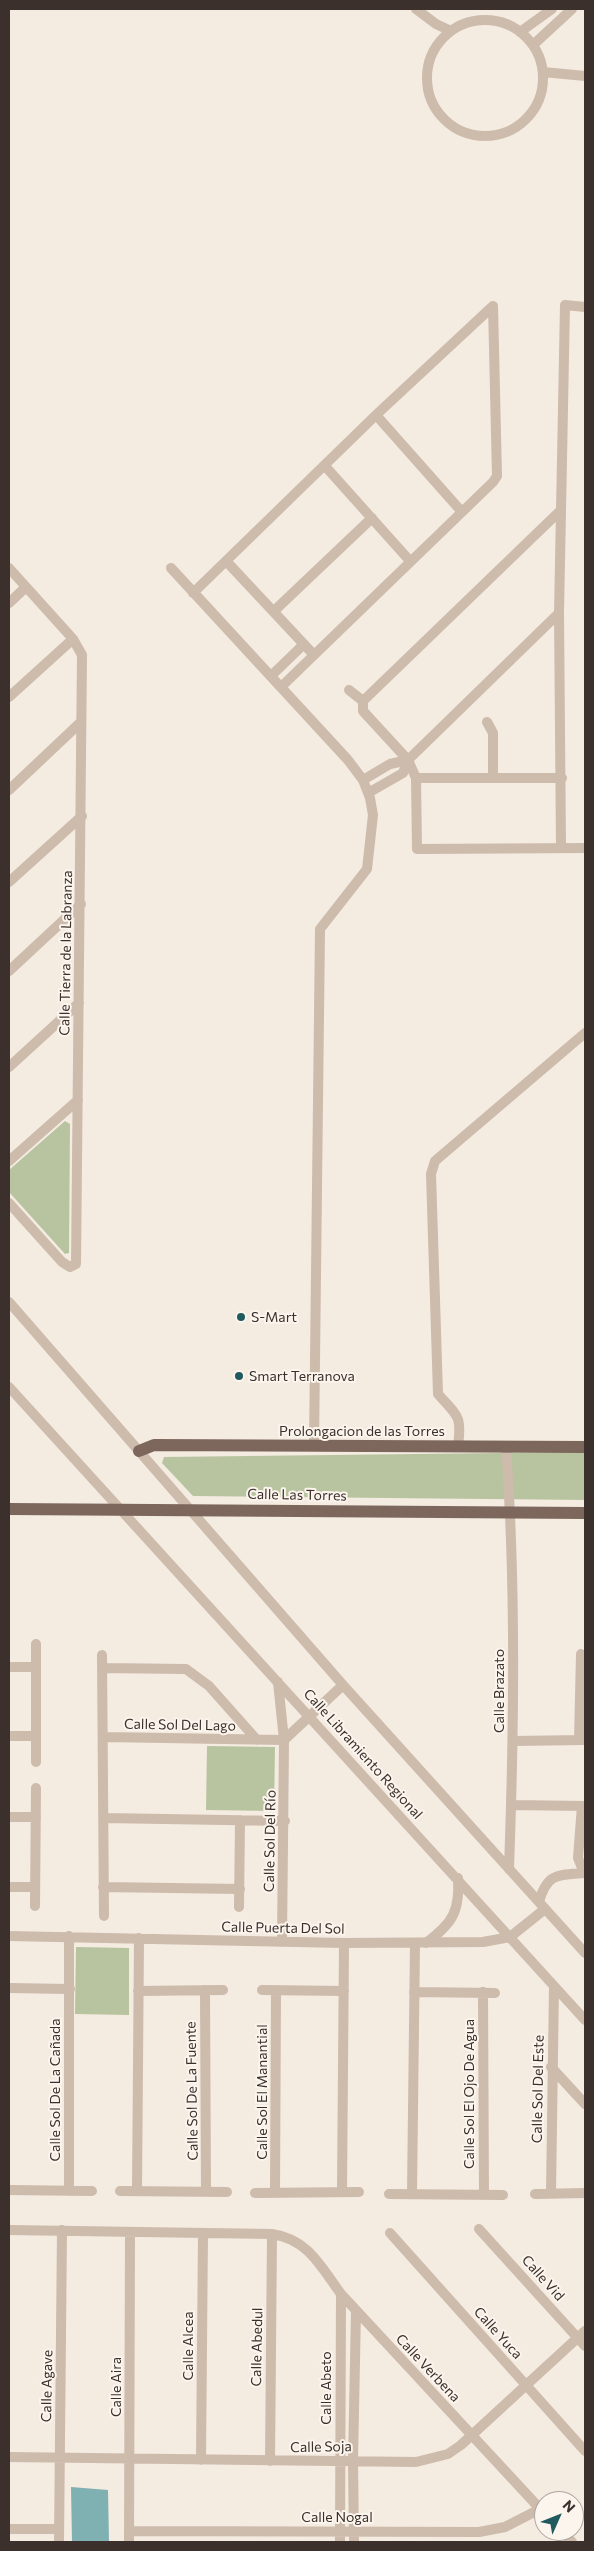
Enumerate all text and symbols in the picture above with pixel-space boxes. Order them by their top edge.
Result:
street label: Calle Tierra de la Labranza [56,870,76,1036]
place label: S-Mart [251,1309,297,1325]
marker: S-Mart [235,1311,247,1323]
place label: Smart Terranova [249,1368,355,1384]
marker: Smart Terranova [233,1370,245,1382]
street label: Prolongacion de las Torres [279,1423,445,1439]
street label: Calle Las Torres [247,1486,347,1504]
street label: Calle Brazato [491,1649,507,1733]
street label: Calle Libramiento Regional [300,1685,426,1823]
street label: Calle Sol Del Lago [124,1716,236,1734]
street label: Calle Sol Del Río [261,1790,279,1892]
street label: Calle Puerta Del Sol [221,1919,345,1937]
street label: Calle Sol De La Cañada [47,2019,63,2161]
street label: Calle Sol El Ojo De Agua [461,2019,477,2169]
street label: Calle Sol De La Fuente [182,2021,202,2161]
street label: Calle Sol El Manantial [254,2024,270,2160]
street label: Calle Sol Del Este [529,2035,547,2143]
street label: Calle Vid [518,2252,568,2304]
street label: Calle Yuca [470,2303,526,2363]
street label: Calle Abedul [248,2307,266,2387]
street label: Calle Alcea [180,2312,196,2380]
street label: Calle Verbena [392,2331,464,2405]
street label: Calle Agave [38,2350,56,2422]
street label: Calle Abeto [318,2351,334,2425]
street label: Calle Aira [108,2357,124,2417]
street label: Calle Soja [290,2438,352,2456]
north arrow [534,2491,584,2541]
text: N [560,2496,579,2516]
street label: Calle Nogal [301,2509,373,2525]

